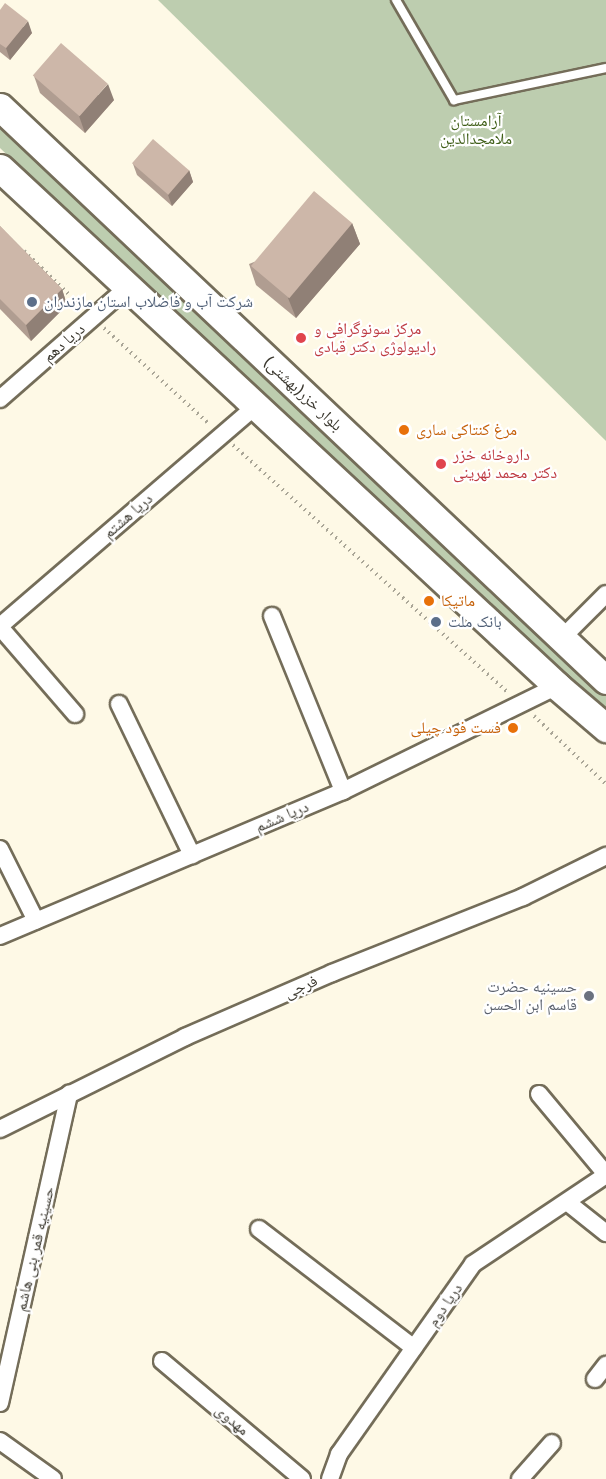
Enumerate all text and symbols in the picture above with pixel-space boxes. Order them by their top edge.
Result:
park label: آرامستان ملامجدالدین [440,111,512,149]
place label: شرکت آب و فاضلاب استان مازندران [44,292,253,312]
marker: شرکت آب و فاضلاب استان مازندران [25,295,39,309]
street label: دریا دهم [39,319,89,367]
place label: مركز سونوگرافی و راديولوژی دكتر قبادی [314,319,436,357]
marker: مركز سونوگرافی و راديولوژی دكتر قبادی [292,329,310,347]
street label: بلوار خزر(بهشتی) [260,353,346,435]
place label: مرغ کنتاکی ساری [416,420,517,440]
marker: مرغ کنتاکی ساری [397,423,411,437]
place label: داروخانه خزر دکتر محمد نهرینی [453,445,557,483]
marker: داروخانه خزر دکتر محمد نهرینی [434,457,448,471]
street label: دریا هشتم [99,489,157,543]
place label: ماتیکا [441,591,475,611]
marker: ماتیکا [422,594,436,608]
place label: بانک ملت [448,612,502,632]
marker: بانک ملت [429,615,443,629]
place label: فست فود چیلی [411,718,501,738]
marker: فست فود چیلی [506,721,520,735]
street label: دریا ششم [252,797,312,837]
street label: فرجی [281,971,321,1003]
place label: حسینیه حضرت قاسم ابن الحسن [484,977,577,1015]
marker: حسینیه حضرت قاسم ابن الحسن [582,989,596,1003]
street label: حسینیه قمر بنی هاشم [11,1185,59,1313]
street label: دریا دوم [423,1280,467,1330]
street label: مهدوی [211,1400,253,1440]

